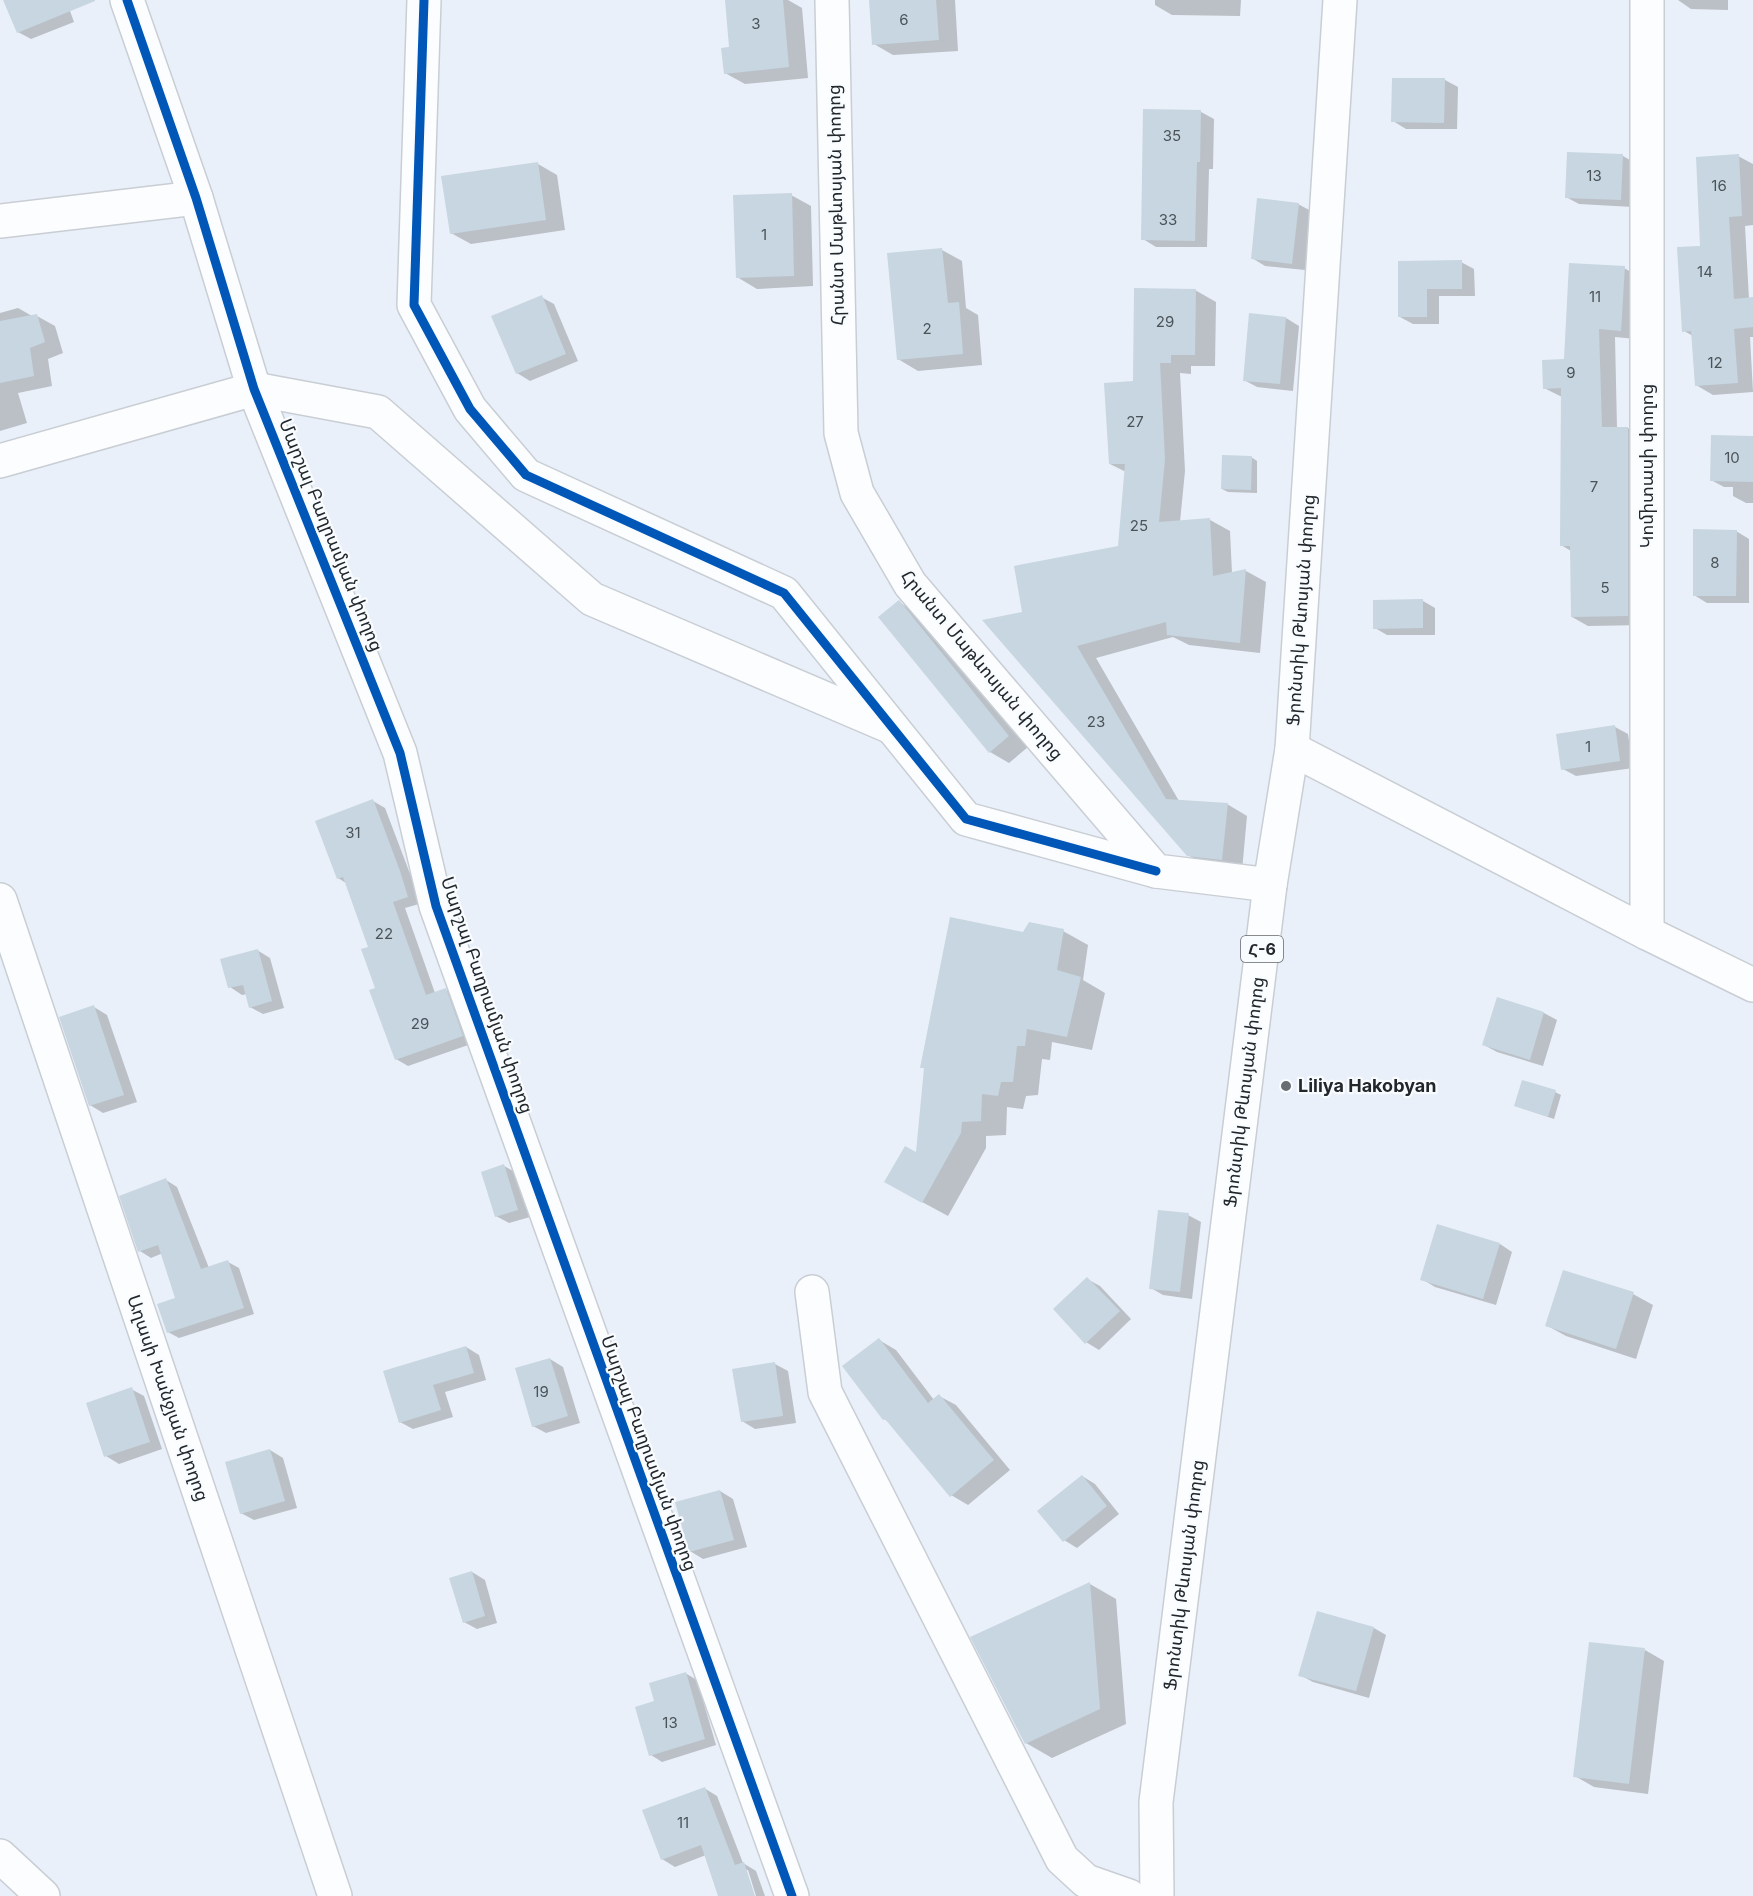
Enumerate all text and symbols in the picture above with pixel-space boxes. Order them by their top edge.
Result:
house number: 6 [899,10,909,29]
house number: 3 [751,14,761,33]
street label: Հրանտ Մաթևոսյան փողոց [823,84,848,326]
house number: 35 [1163,126,1181,145]
house number: 13 [1586,166,1602,185]
house number: 16 [1711,176,1727,195]
house number: 33 [1159,210,1177,229]
house number: 1 [761,225,767,244]
house number: 14 [1697,262,1713,281]
house number: 11 [1589,287,1601,306]
house number: 29 [1156,312,1174,331]
house number: 2 [922,319,932,338]
house number: 12 [1707,353,1723,372]
house number: 9 [1566,363,1576,382]
street label: Կոմիտասի փողոց [1636,384,1657,548]
house number: 27 [1126,412,1144,431]
street label: Մարշալ Բաղրամյան փողոց [275,415,388,654]
house number: 10 [1724,448,1740,467]
house number: 7 [1590,477,1598,496]
street label: Ֆրոնտիկ Թևոսյան փողոց [1282,493,1319,726]
house number: 25 [1130,516,1148,535]
house number: 8 [1710,553,1720,572]
street label: Հրանտ Մաթևոսյան փողոց [897,565,1068,764]
house number: 5 [1600,578,1610,597]
house number: 23 [1087,712,1105,731]
house number: 1 [1585,737,1591,756]
house number: 31 [345,823,361,842]
street label: Մարշալ Բաղրամյան փողոց [437,874,538,1116]
house number: 22 [375,924,393,943]
road number: Հ-6 [1241,936,1283,962]
street label: Ֆրոնտիկ Թևոսյան փողոց [1219,975,1268,1208]
house number: 29 [411,1014,429,1033]
place label: Liliya Hakobyan [1298,1075,1437,1096]
marker: Liliya Hakobyan [1279,1079,1293,1093]
street label: Աղասի Խանջյան փողոց [123,1292,214,1504]
street label: Մարշալ Բաղրամյան փողոց [597,1332,702,1574]
house number: 19 [533,1382,549,1401]
street label: Ֆրոնտիկ Թևոսյան փողոց [1159,1458,1208,1691]
house number: 13 [662,1713,678,1732]
house number: 11 [677,1813,689,1832]

